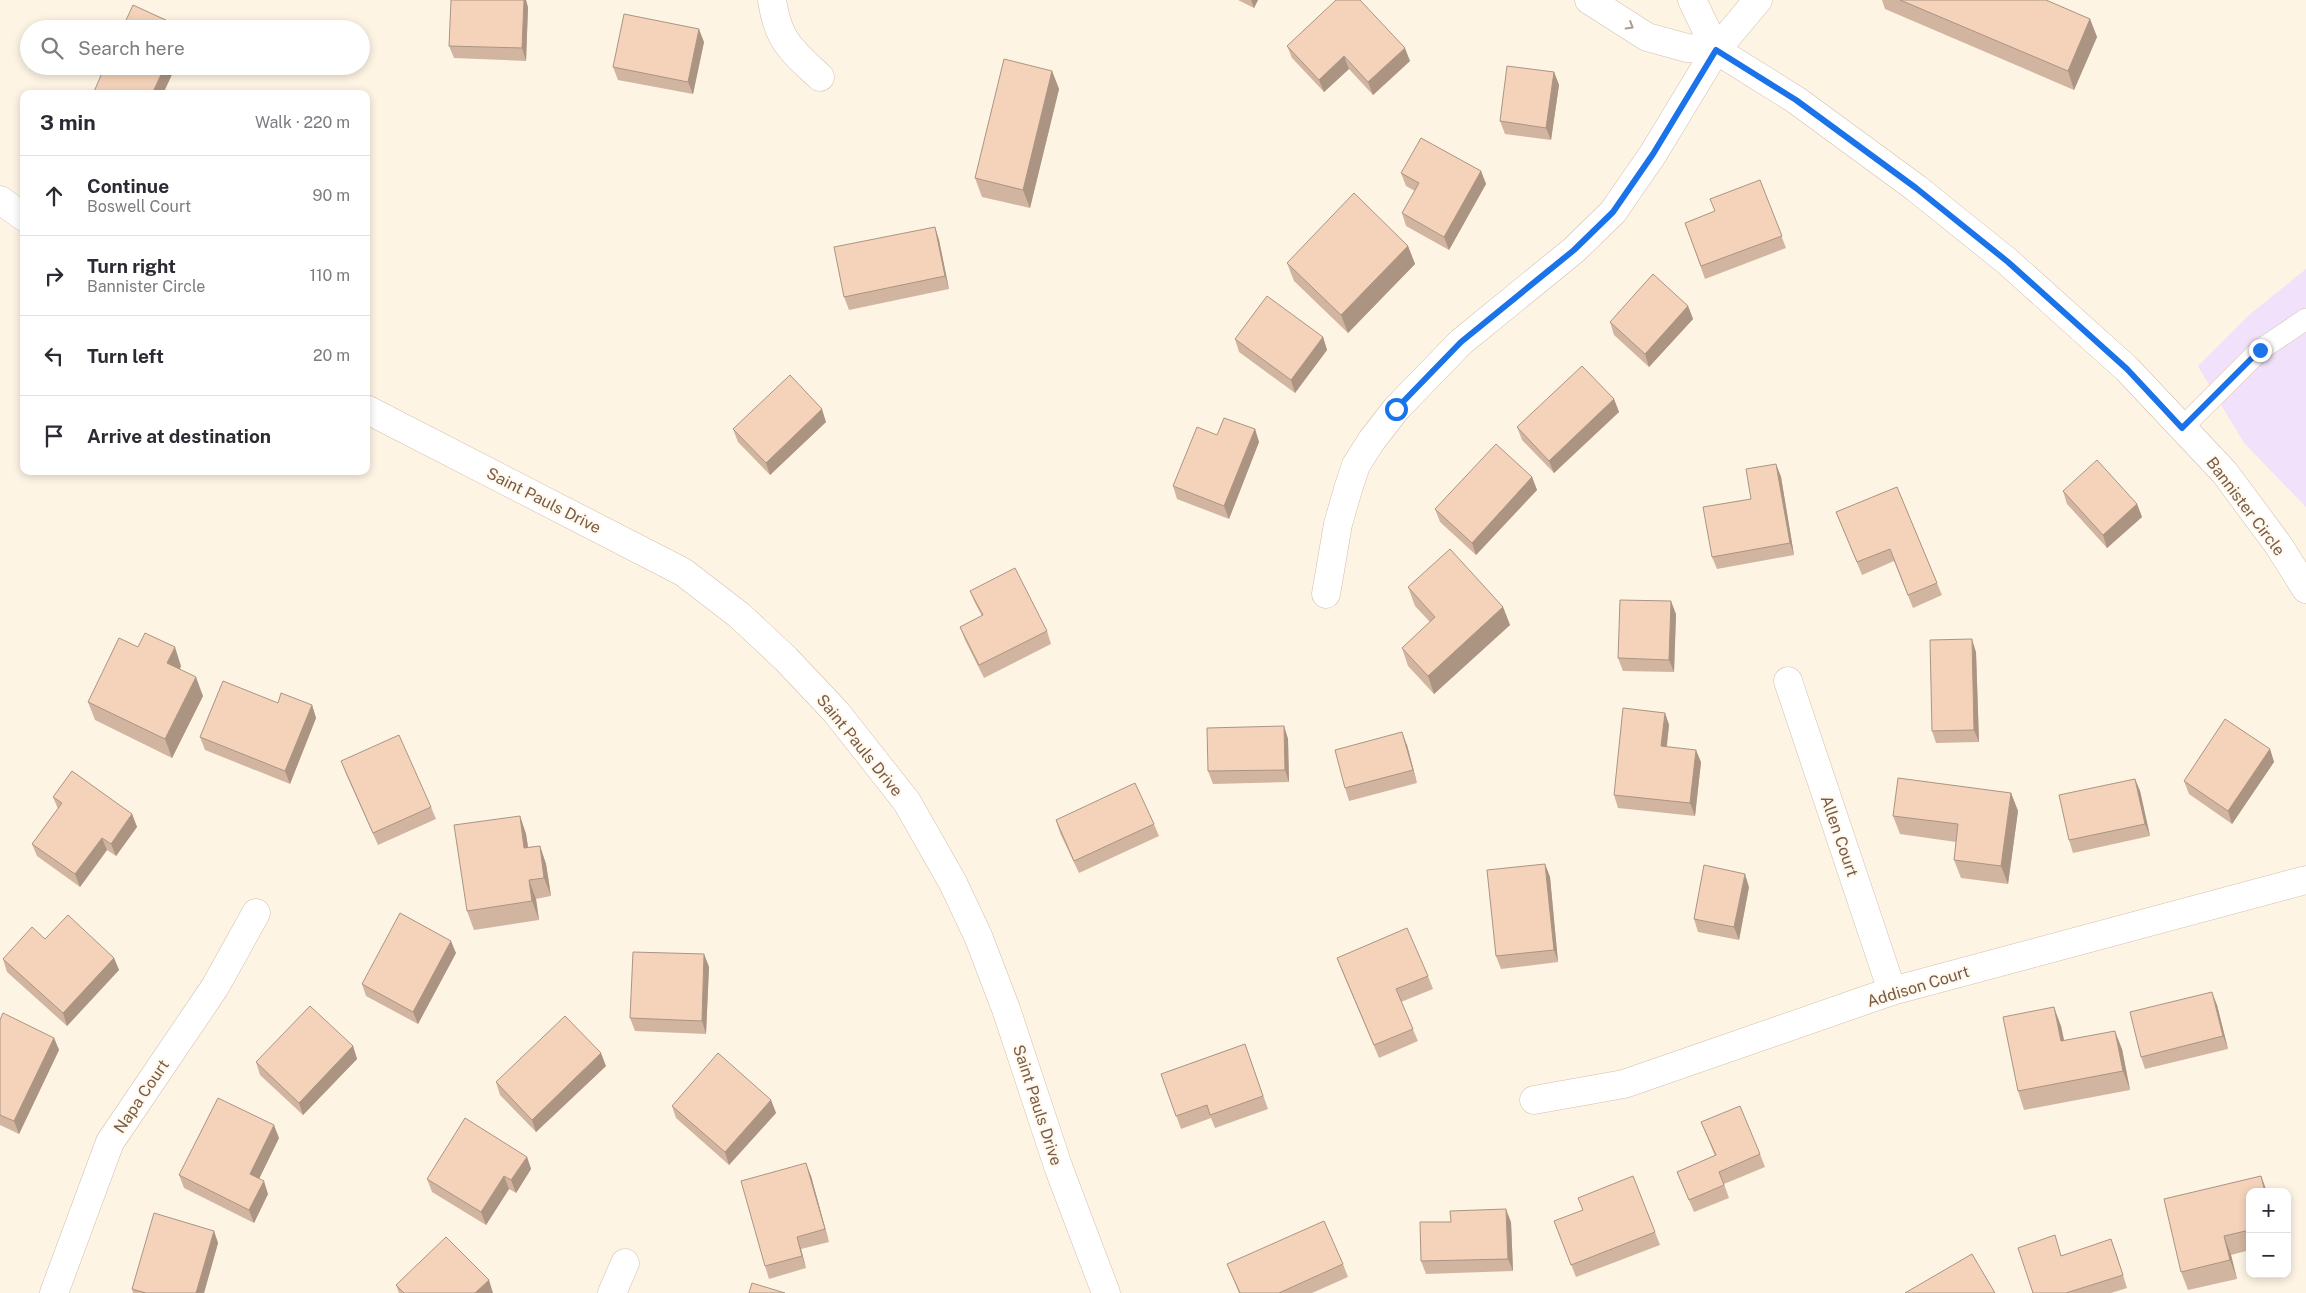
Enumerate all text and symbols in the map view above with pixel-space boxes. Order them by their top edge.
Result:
search box [20,20,370,75]
one-way arrow [1625,20,1634,30]
icon: search [38,34,66,62]
text: Search here [78,37,185,59]
text: 3 min [40,110,96,135]
text: Walk · 220 m [255,113,350,132]
text: Continue [87,175,169,197]
icon: ahead [40,182,68,210]
text: 90 m [313,186,350,205]
text: Boswell Court [87,197,191,216]
text: Turn right [87,255,176,277]
icon: right [40,262,68,290]
text: 110 m [309,266,350,285]
text: Bannister Circle [87,277,205,296]
route end [2249,339,2272,362]
icon: left [40,342,68,370]
text: Turn left [87,345,164,367]
text: 20 m [313,346,350,365]
route start [1385,398,1408,421]
icon: arrive [40,422,68,450]
text: Arrive at destination [87,425,271,447]
street label: Bannister Circle [2202,453,2289,559]
street label: Saint Pauls Drive [483,463,604,537]
street label: Saint Pauls Drive [813,690,907,800]
street label: Allen Court [1817,793,1862,879]
street label: Addison Court [1865,962,1972,1011]
street label: Saint Pauls Drive [1009,1042,1066,1168]
street label: Napa Court [110,1056,173,1137]
map controls [2246,1188,2291,1278]
button: + [2246,1188,2291,1233]
button: − [2246,1233,2291,1278]

